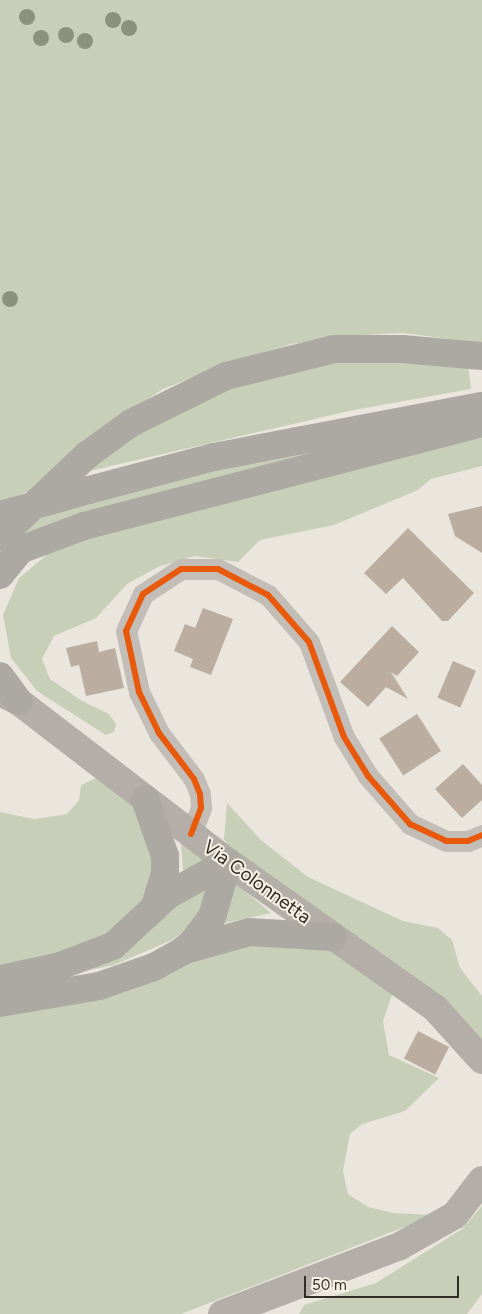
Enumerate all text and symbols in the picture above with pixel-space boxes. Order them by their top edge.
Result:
street label: Via Colonnetta [199,835,315,929]
scale bar [307,1266,462,1298]
text: 50 m [312,1276,347,1294]

